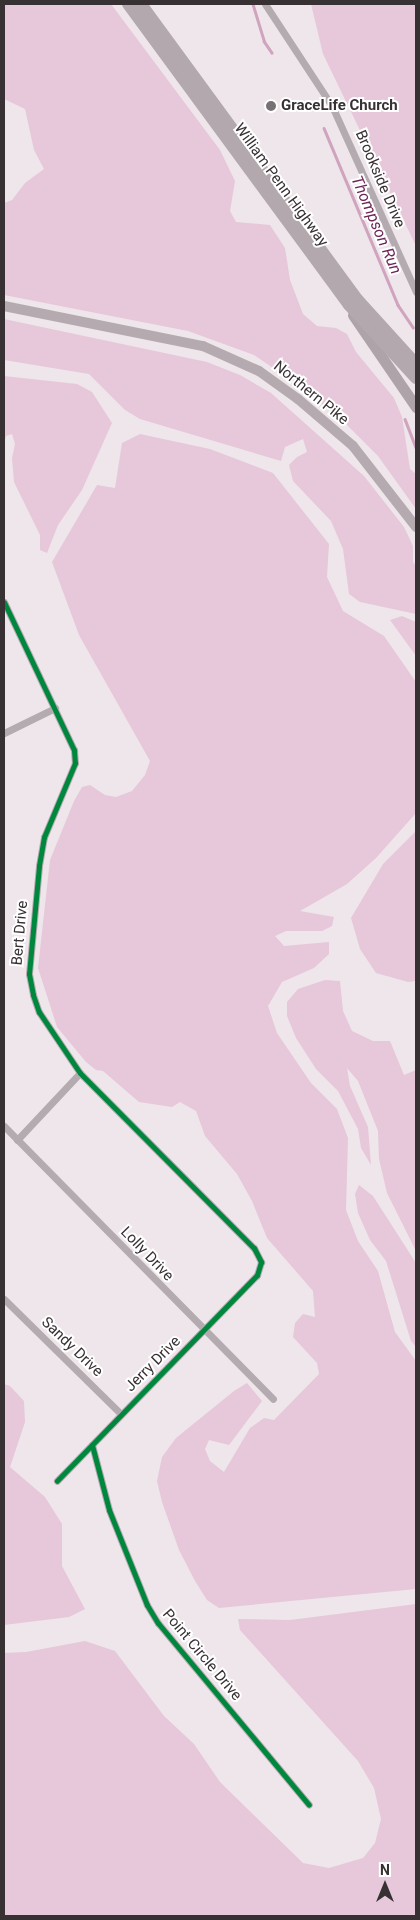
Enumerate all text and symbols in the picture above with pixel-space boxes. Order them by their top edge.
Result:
place label: GraceLife Church [281,97,398,115]
marker: GraceLife Church [265,100,277,112]
street label: William Penn Highway [230,120,332,250]
street label: Brookside Drive [351,128,409,230]
water label: Thompson Run [347,173,405,277]
street label: Northern Pike [270,357,352,429]
street label: Bert Drive [8,900,32,966]
street label: Lolly Drive [117,1223,177,1285]
street label: Sandy Drive [38,1313,106,1381]
street label: Jerry Drive [122,1333,184,1395]
street label: Point Circle Drive [159,1606,245,1704]
north arrow [360,1860,410,1910]
text: N [380,1862,390,1878]

